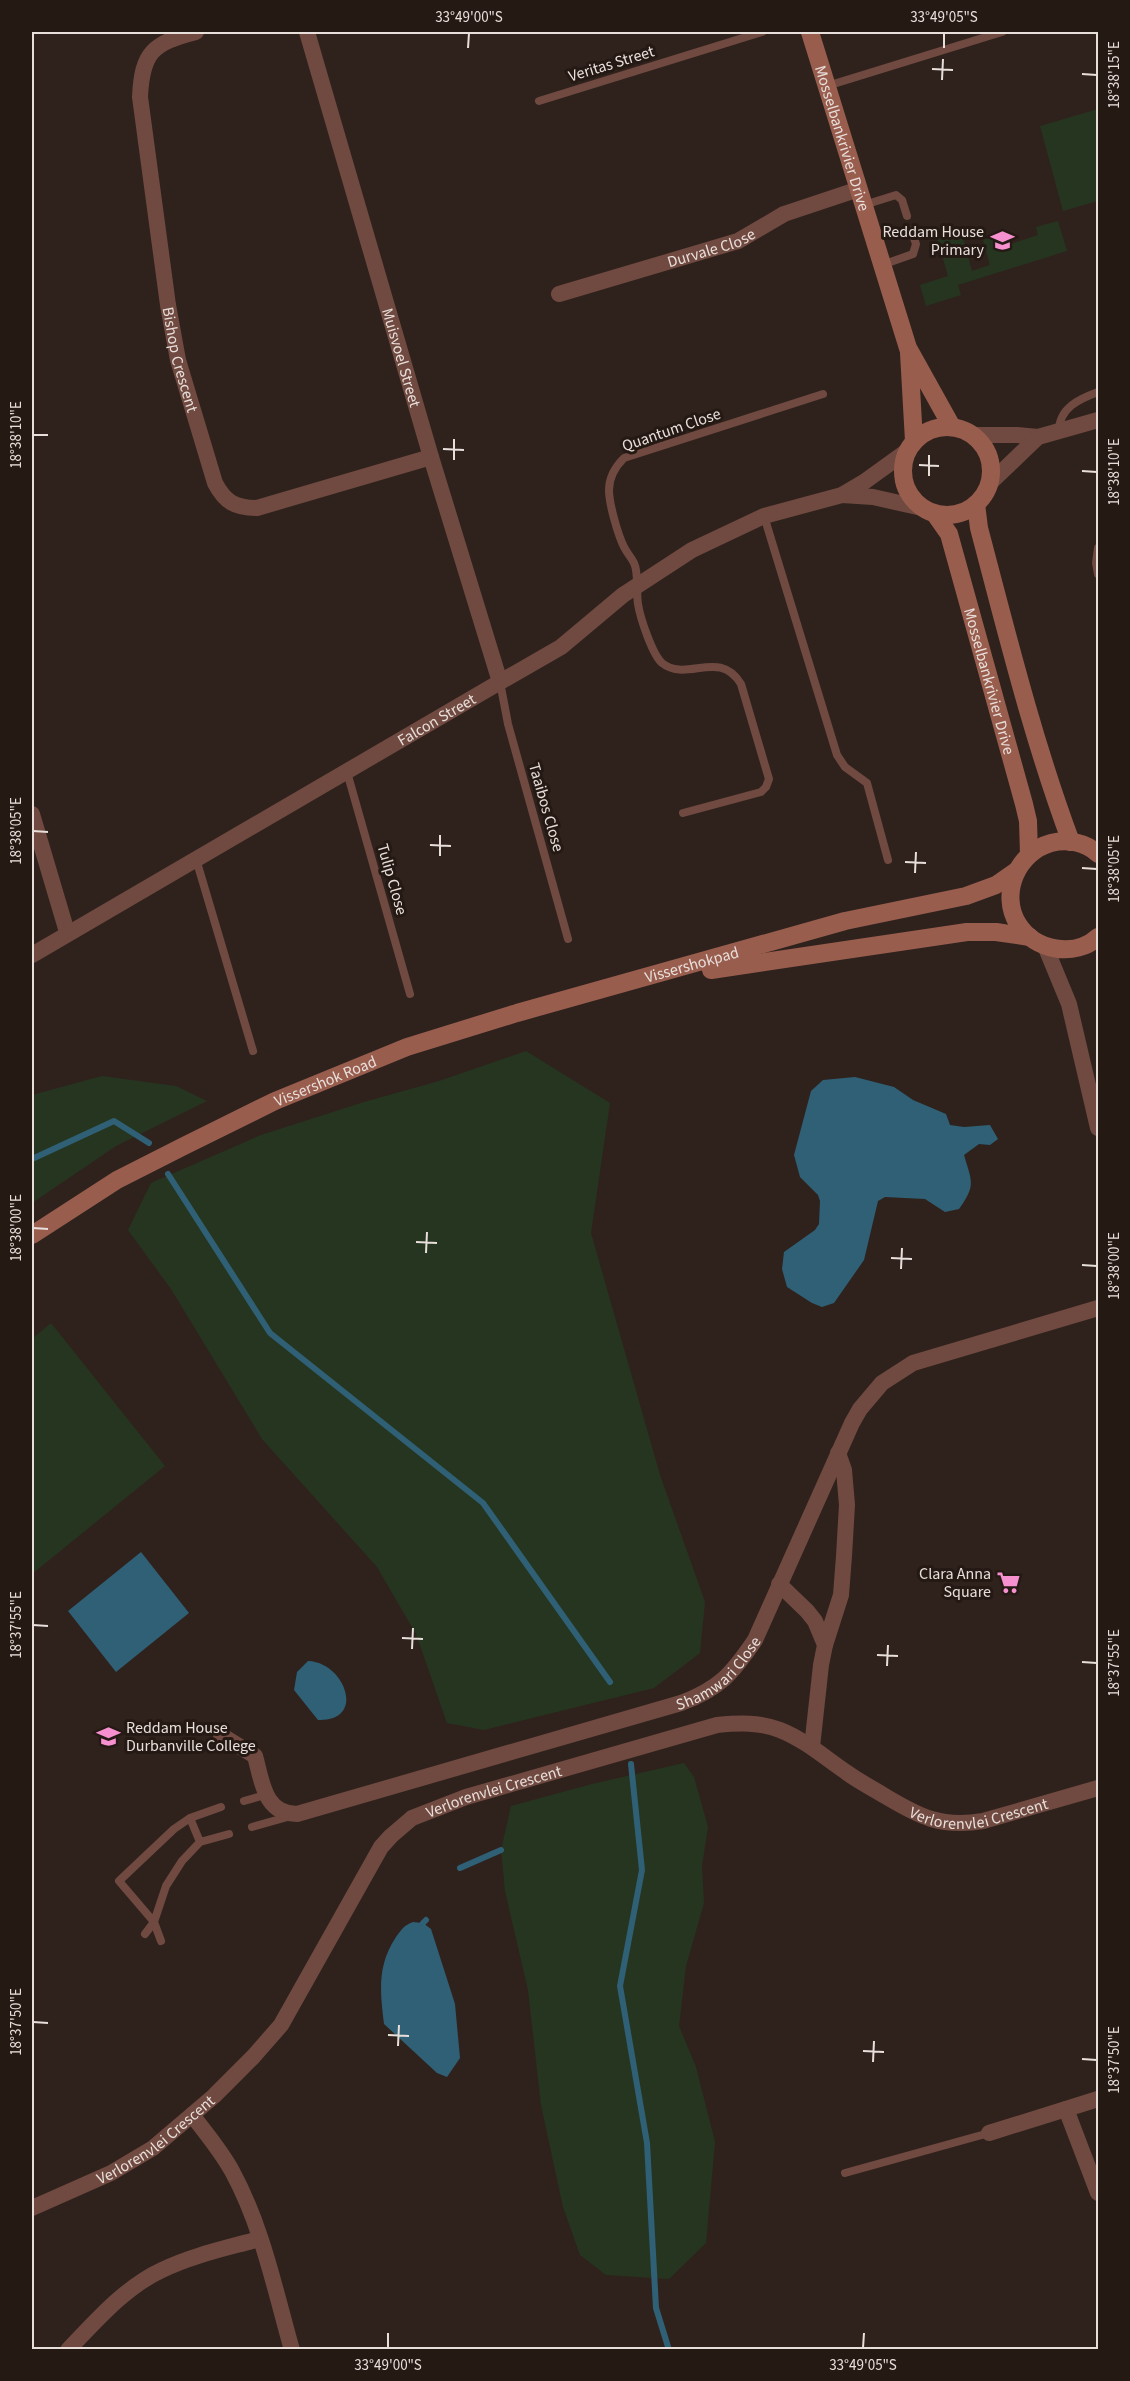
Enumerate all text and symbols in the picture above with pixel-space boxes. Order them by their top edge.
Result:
text: 33°49'00"S [435,7,503,28]
text: 33°49'05"S [910,7,978,28]
street label: Veritas Street [566,40,657,87]
text: 18°38'15"E [1104,41,1125,109]
street label: Mosselbankrivier Drive [809,63,875,214]
place label: Reddam House Primary [882,221,985,261]
street label: Durvale Close [665,223,760,273]
school or university icon: Reddam House Primary [989,227,1015,253]
street label: Bishop Crescent [157,305,203,416]
street label: Muisvoel Street [376,305,426,411]
text: 18°38'10"E [6,401,27,469]
street label: Quantum Close [619,403,724,457]
text: 18°38'10"E [1104,438,1125,506]
street label: Mosselbankrivier Drive [958,605,1020,757]
street label: Falcon Street [394,688,481,752]
street label: Taaibos Close [523,760,569,854]
text: 18°38'05"E [6,797,27,865]
text: 18°38'05"E [1104,835,1125,903]
street label: Tulip Close [371,841,413,918]
street label: Vissershokpad [642,941,741,989]
street label: Vissershok Road [271,1051,380,1112]
text: 18°38'00"E [6,1194,27,1262]
text: 18°38'00"E [1104,1232,1125,1300]
place label: Clara Anna Square [919,1563,991,1603]
supermarket icon: Clara Anna Square [996,1569,1022,1595]
text: 18°37'55"E [6,1591,27,1659]
text: 18°37'55"E [1104,1629,1125,1697]
street label: Shamwari Close [673,1632,767,1716]
place label: Reddam House Durbanville College [126,1717,256,1757]
school or university icon: Reddam House Durbanville College [95,1723,121,1749]
street label: Verlorenvlei Crescent [423,1760,565,1824]
street label: Verlorenvlei Crescent [906,1793,1051,1835]
text: 18°37'50"E [6,1988,27,2056]
text: 18°37'50"E [1104,2026,1125,2094]
street label: Verlorenvlei Crescent [93,2090,220,2190]
text: 33°49'00"S [354,2355,422,2376]
text: 33°49'05"S [829,2355,897,2376]

